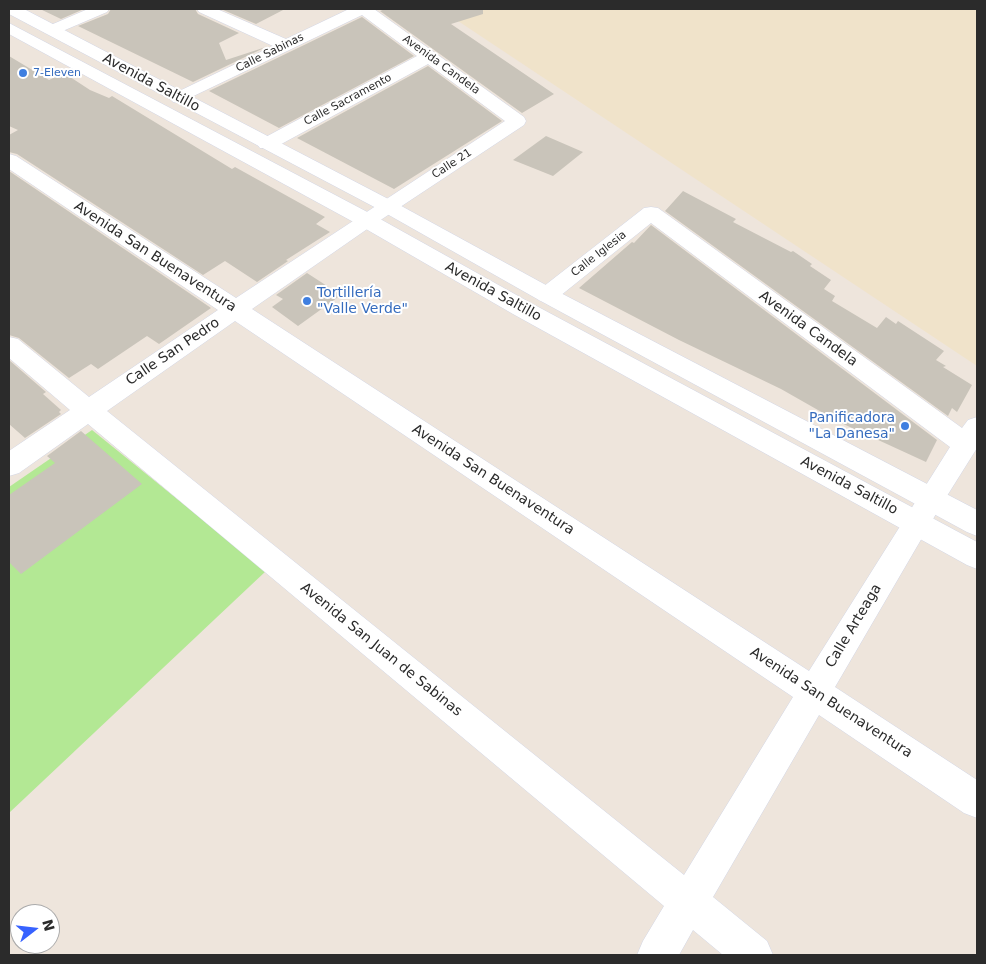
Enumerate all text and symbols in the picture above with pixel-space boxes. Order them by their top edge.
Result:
street label: Calle Sabinas [234,31,306,75]
street label: Avenida Candela [400,33,482,97]
street label: Avenida Saltillo [100,50,202,116]
place label: 7-Eleven [33,66,81,80]
marker: 7-Eleven [17,67,29,79]
street label: Calle Sacramento [302,71,394,129]
street label: Calle 21 [430,146,474,182]
street label: Avenida San Buenaventura [71,198,239,316]
street label: Calle Iglesia [569,228,629,280]
street label: Avenida Saltillo [442,259,544,325]
place label: Tortillería "Valle Verde" [317,285,408,318]
street label: Avenida Candela [756,288,860,370]
marker: Tortillería "Valle Verde" [301,295,313,307]
street label: Calle San Pedro [123,314,223,390]
place label: Panificadora "La Danesa" [809,410,895,442]
marker: Panificadora "La Danesa" [899,420,911,432]
street label: Avenida San Buenaventura [409,421,577,539]
street label: Avenida Saltillo [798,453,900,519]
street label: Avenida San Juan de Sabinas [297,580,465,720]
street label: Calle Arteaga [822,581,886,671]
street label: Avenida San Buenaventura [747,644,915,762]
north arrow [10,904,60,954]
text: N [39,917,58,933]

